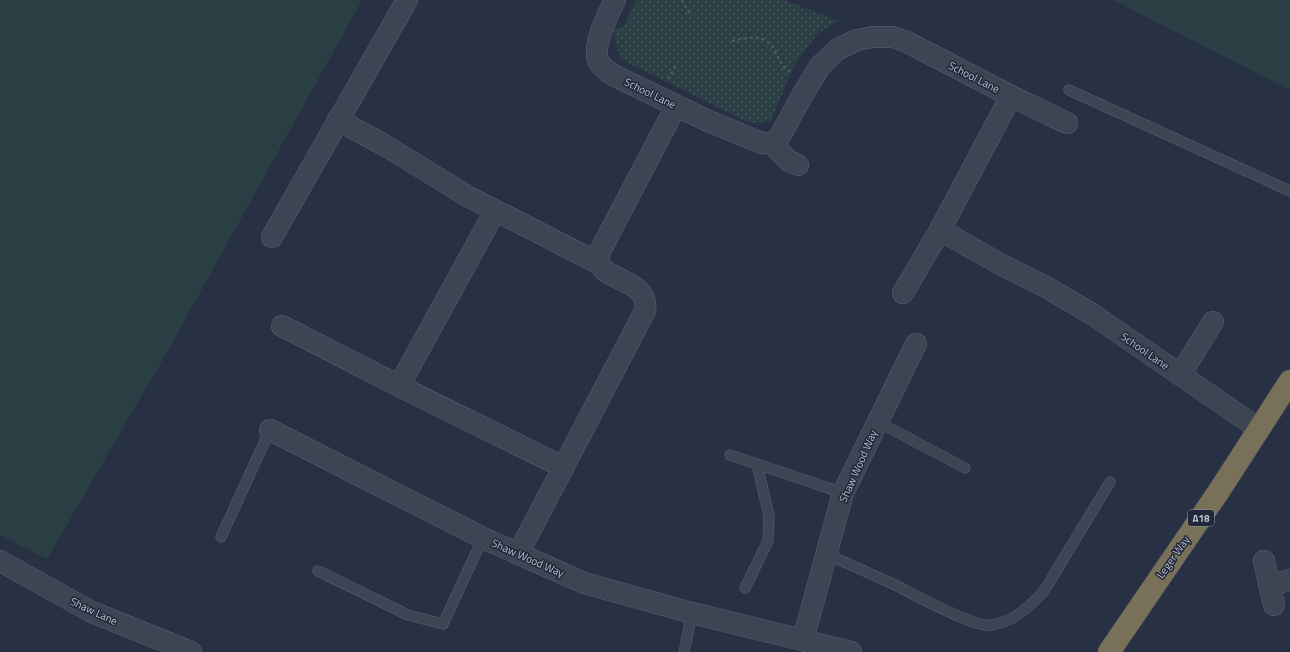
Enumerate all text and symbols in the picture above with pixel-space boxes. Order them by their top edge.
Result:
street label: School Lane [946,57,1003,97]
street label: School Lane [622,74,679,113]
street label: School Lane [1118,329,1173,374]
street label: Shaw Wood Way [835,427,881,505]
road number: A18 [1188,510,1214,526]
street label: Leger Way [1153,532,1194,581]
street label: Shaw Wood Way [489,535,567,581]
street label: Shaw Lane [68,593,121,629]

